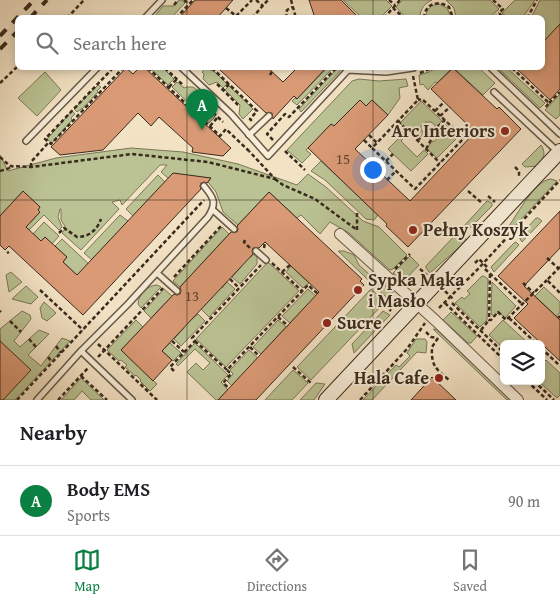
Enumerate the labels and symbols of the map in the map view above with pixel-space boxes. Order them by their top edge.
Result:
pin: A [186,89,218,130]
place label: Arc Interiors [391,117,495,144]
marker: Arc Interiors [499,125,511,137]
house number: 15 [336,148,350,169]
your location [360,157,386,183]
place label: Pełny Koszyk [423,216,530,243]
marker: Pełny Koszyk [407,224,419,236]
place label: Sypka Mąka i Masło [368,266,465,314]
marker: Sypka Mąka i Masło [352,284,364,296]
house number: 13 [185,285,199,306]
place label: Sucre [337,309,382,336]
marker: Sucre [321,317,333,329]
place label: Hala Cafe [354,364,429,391]
marker: Hala Cafe [433,372,445,384]

